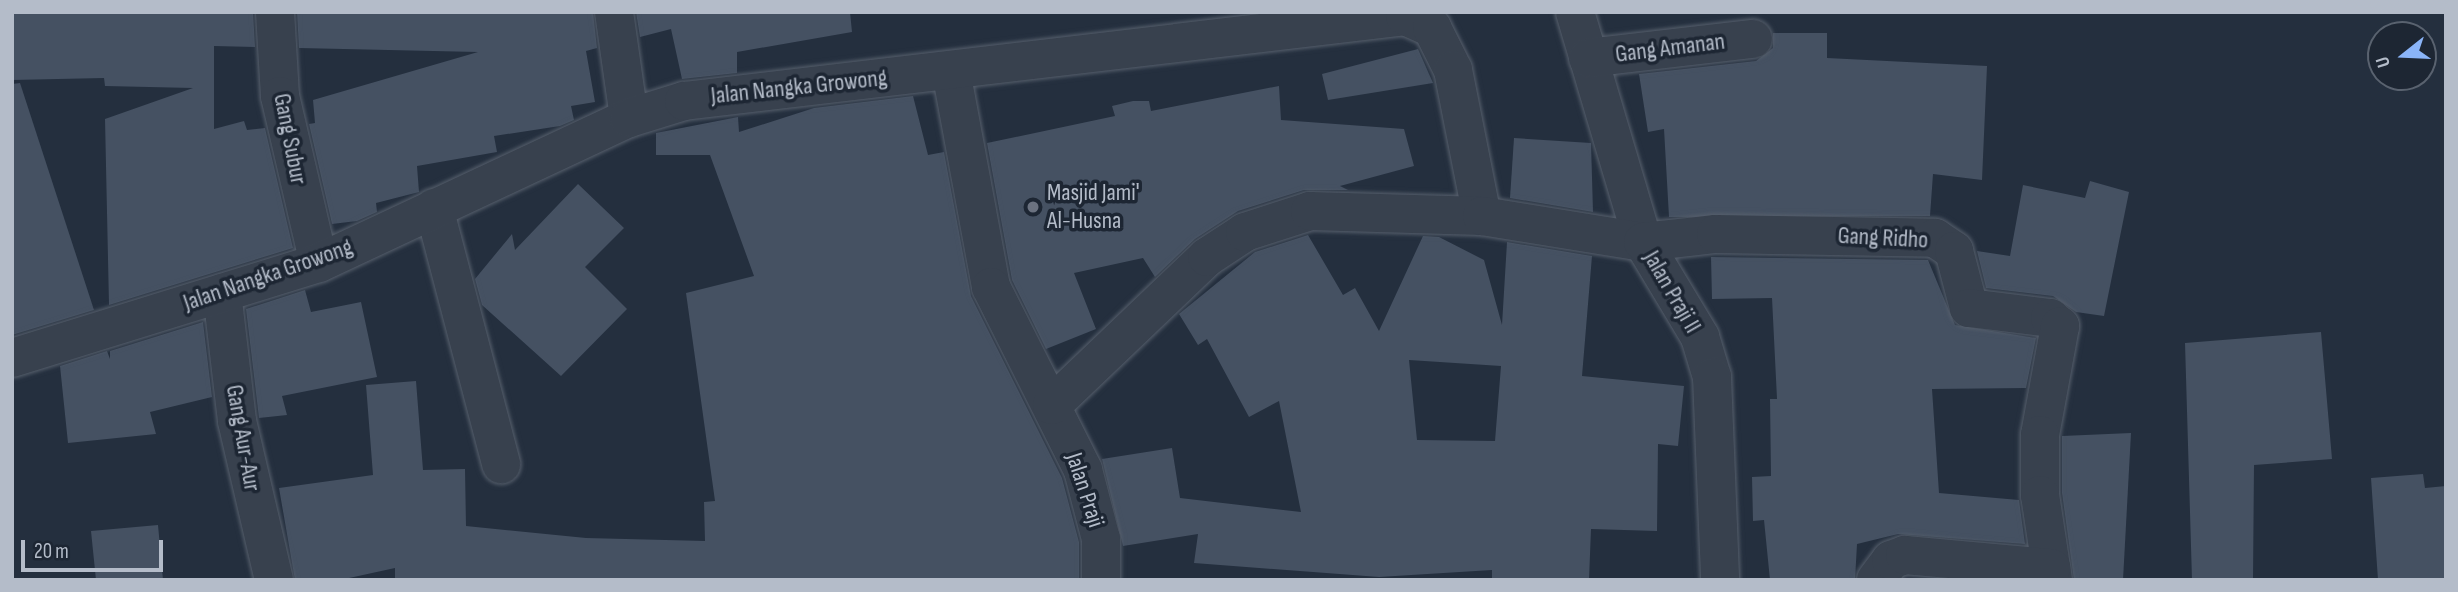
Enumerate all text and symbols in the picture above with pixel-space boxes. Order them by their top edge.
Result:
north arrow [2367,21,2437,91]
street label: Gang Amanan [1614,27,1726,69]
text: U [2371,54,2396,70]
street label: Jalan Nangka Growong [709,63,889,111]
street label: Gang Subur [267,91,313,187]
place label: Masjid Jami' Al-Husna [1047,179,1139,235]
marker: Masjid Jami' Al-Husna [1025,199,1041,215]
street label: Gang Ridho [1837,221,1929,255]
street label: Jalan Nangka Growong [180,233,356,317]
street label: Jalan Praji II [1637,246,1707,338]
street label: Gang Aur-Aur [219,383,267,493]
street label: Jalan Praji [1059,449,1111,531]
scale bar [24,526,166,570]
text: 20 m [34,539,69,564]

